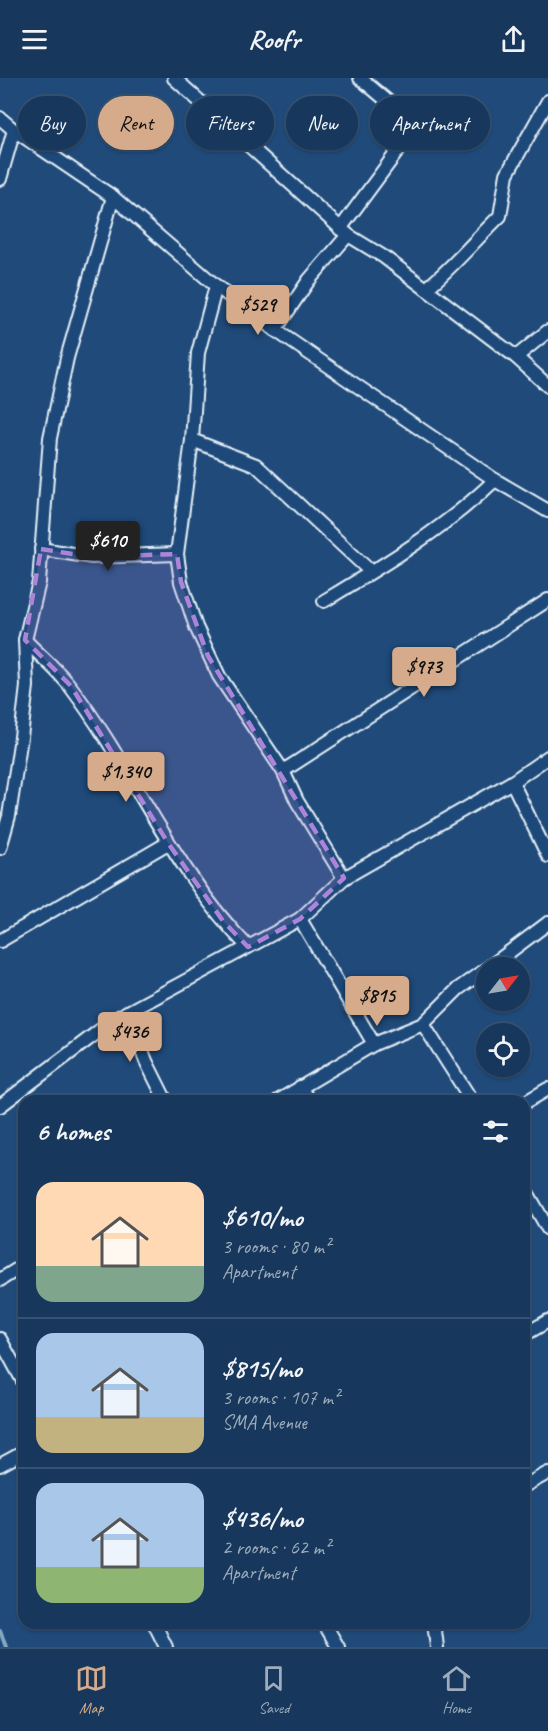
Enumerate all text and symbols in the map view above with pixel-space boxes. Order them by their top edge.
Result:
text: Roofr [248,22,300,56]
icon: menu [18,23,51,56]
icon: share [497,23,530,56]
chip: Buy [18,96,86,150]
chip: Rent [98,96,174,150]
chip: Filters [186,96,274,150]
chip: New [286,96,358,150]
chip: Apartment [370,96,490,150]
pin: $529 [222,285,294,336]
text: $529 [240,292,276,317]
pin: $610 [72,521,144,572]
text: $610 [90,528,126,553]
pin: $973 [388,647,460,698]
text: $973 [406,654,442,679]
pin: $1,340 [77,752,175,803]
text: $1,340 [102,759,150,784]
north arrow [476,957,530,1011]
map controls [476,957,530,1077]
pin: $815 [341,976,413,1027]
text: $815 [359,983,395,1008]
pin: $436 [94,1012,166,1063]
text: $436 [112,1019,148,1044]
button: locate [476,1023,530,1077]
text: 6 homes [36,1115,110,1148]
icon: filters [479,1115,512,1148]
text: $610/mo [222,1201,303,1234]
icon: home [84,1206,156,1278]
text: 3 rooms · 80 m² [222,1234,330,1259]
text: Apartment [222,1259,295,1284]
text: $815/mo [222,1352,302,1385]
icon: home [84,1357,156,1429]
text: 3 rooms · 107 m² [222,1385,339,1410]
text: SMA Avenue [222,1410,307,1435]
text: $436/mo [222,1502,303,1535]
icon: home [84,1507,156,1579]
text: 2 rooms · 62 m² [222,1535,330,1560]
text: Apartment [222,1560,295,1585]
tab: Map [75,1662,108,1718]
tab: Saved [257,1662,290,1718]
tab: Home [440,1662,473,1718]

